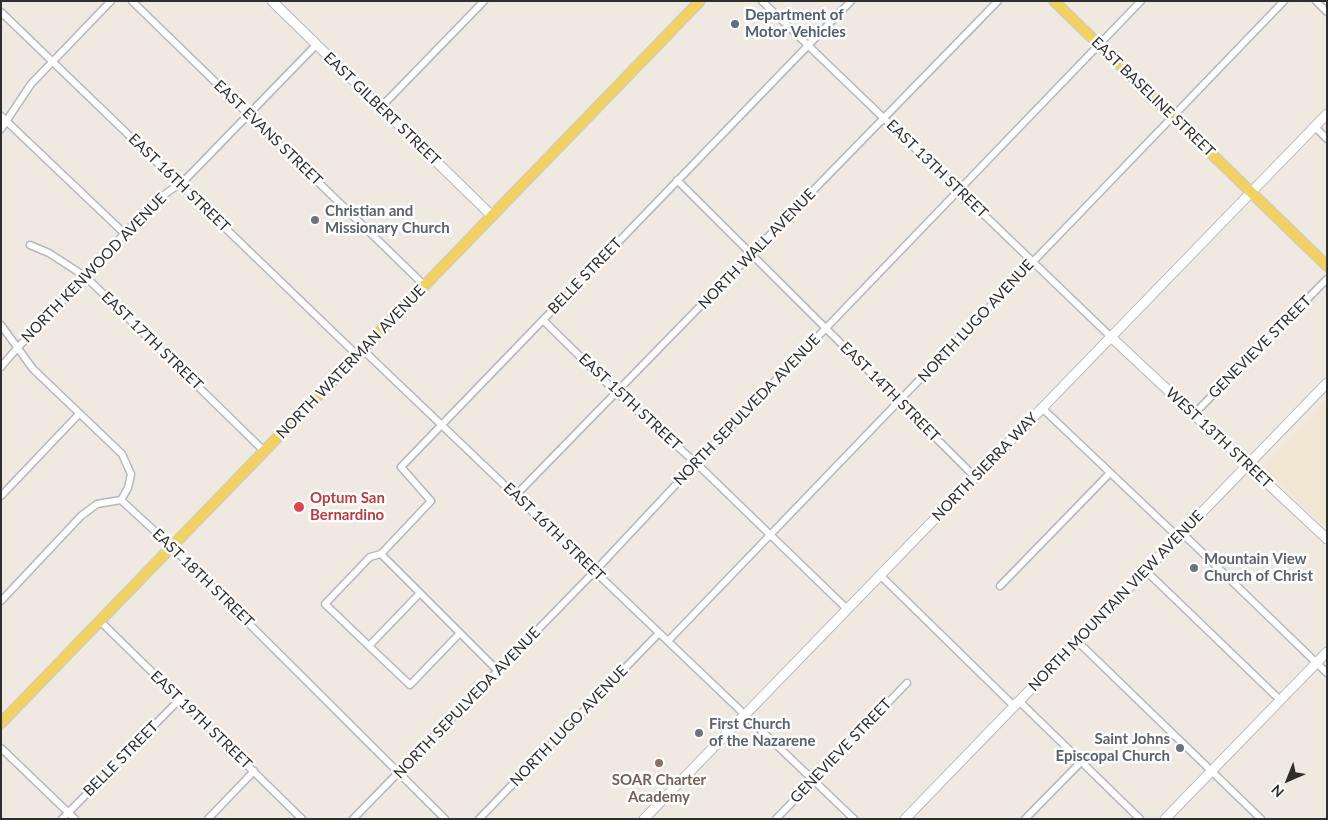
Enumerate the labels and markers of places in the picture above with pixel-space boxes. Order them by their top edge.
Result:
place label: Department of Motor Vehicles [745,6,846,41]
marker: Department of Motor Vehicles [729,18,741,30]
place label: Christian and Missionary Church [325,202,450,237]
marker: Christian and Missionary Church [309,214,321,226]
place label: Optum San Bernardino [310,489,385,524]
marker: Optum San Bernardino [292,500,306,514]
place label: Mountain View Church of Christ [1204,550,1313,585]
marker: Mountain View Church of Christ [1188,562,1200,574]
place label: First Church of the Nazarene [709,715,815,750]
marker: First Church of the Nazarene [693,727,705,739]
place label: Saint Johns Episcopal Church [1055,730,1170,765]
marker: Saint Johns Episcopal Church [1174,742,1186,754]
marker: SOAR Charter Academy [653,757,665,769]
place label: SOAR Charter Academy [612,771,706,806]

